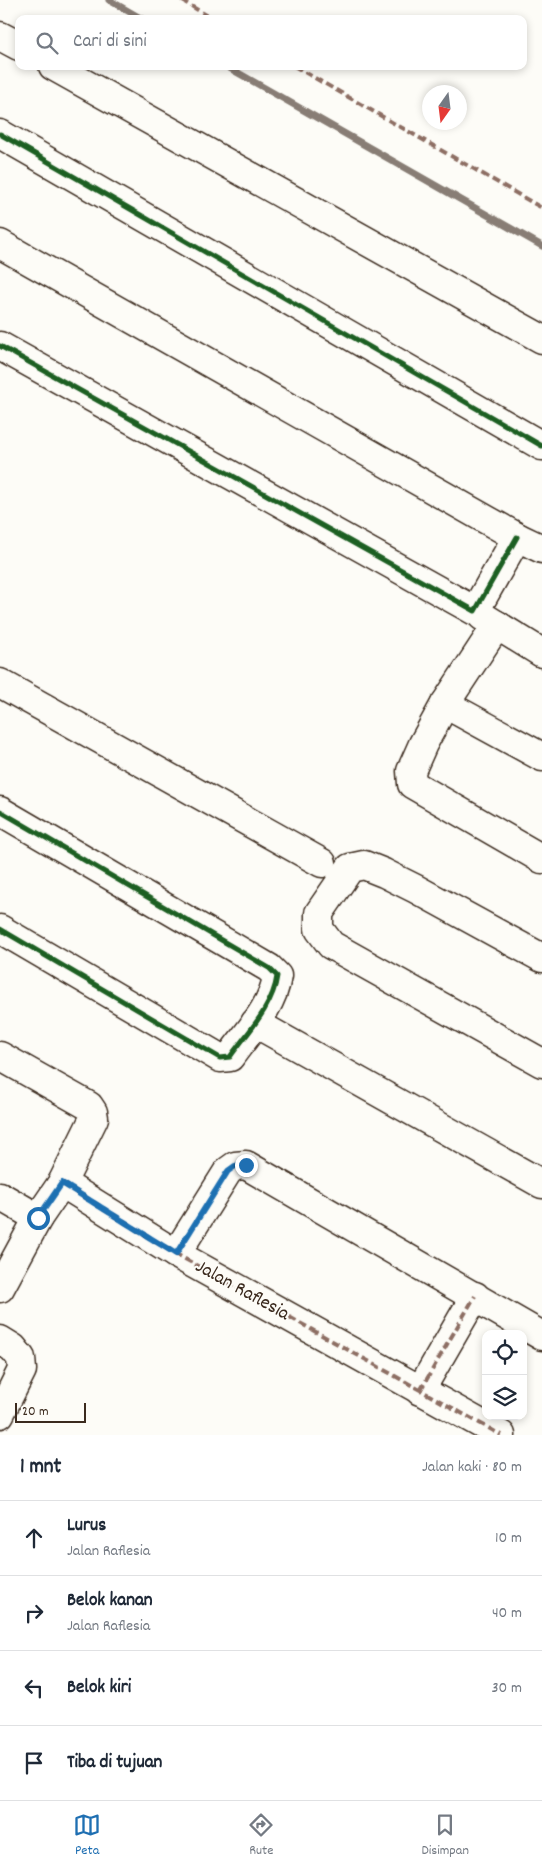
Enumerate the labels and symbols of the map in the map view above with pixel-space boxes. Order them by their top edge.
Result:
north arrow [422,85,467,130]
route end [235,1154,258,1177]
route start [27,1207,50,1230]
street label: Jalan Raflesia [190,1254,295,1329]
scale bar [15,1400,86,1423]

